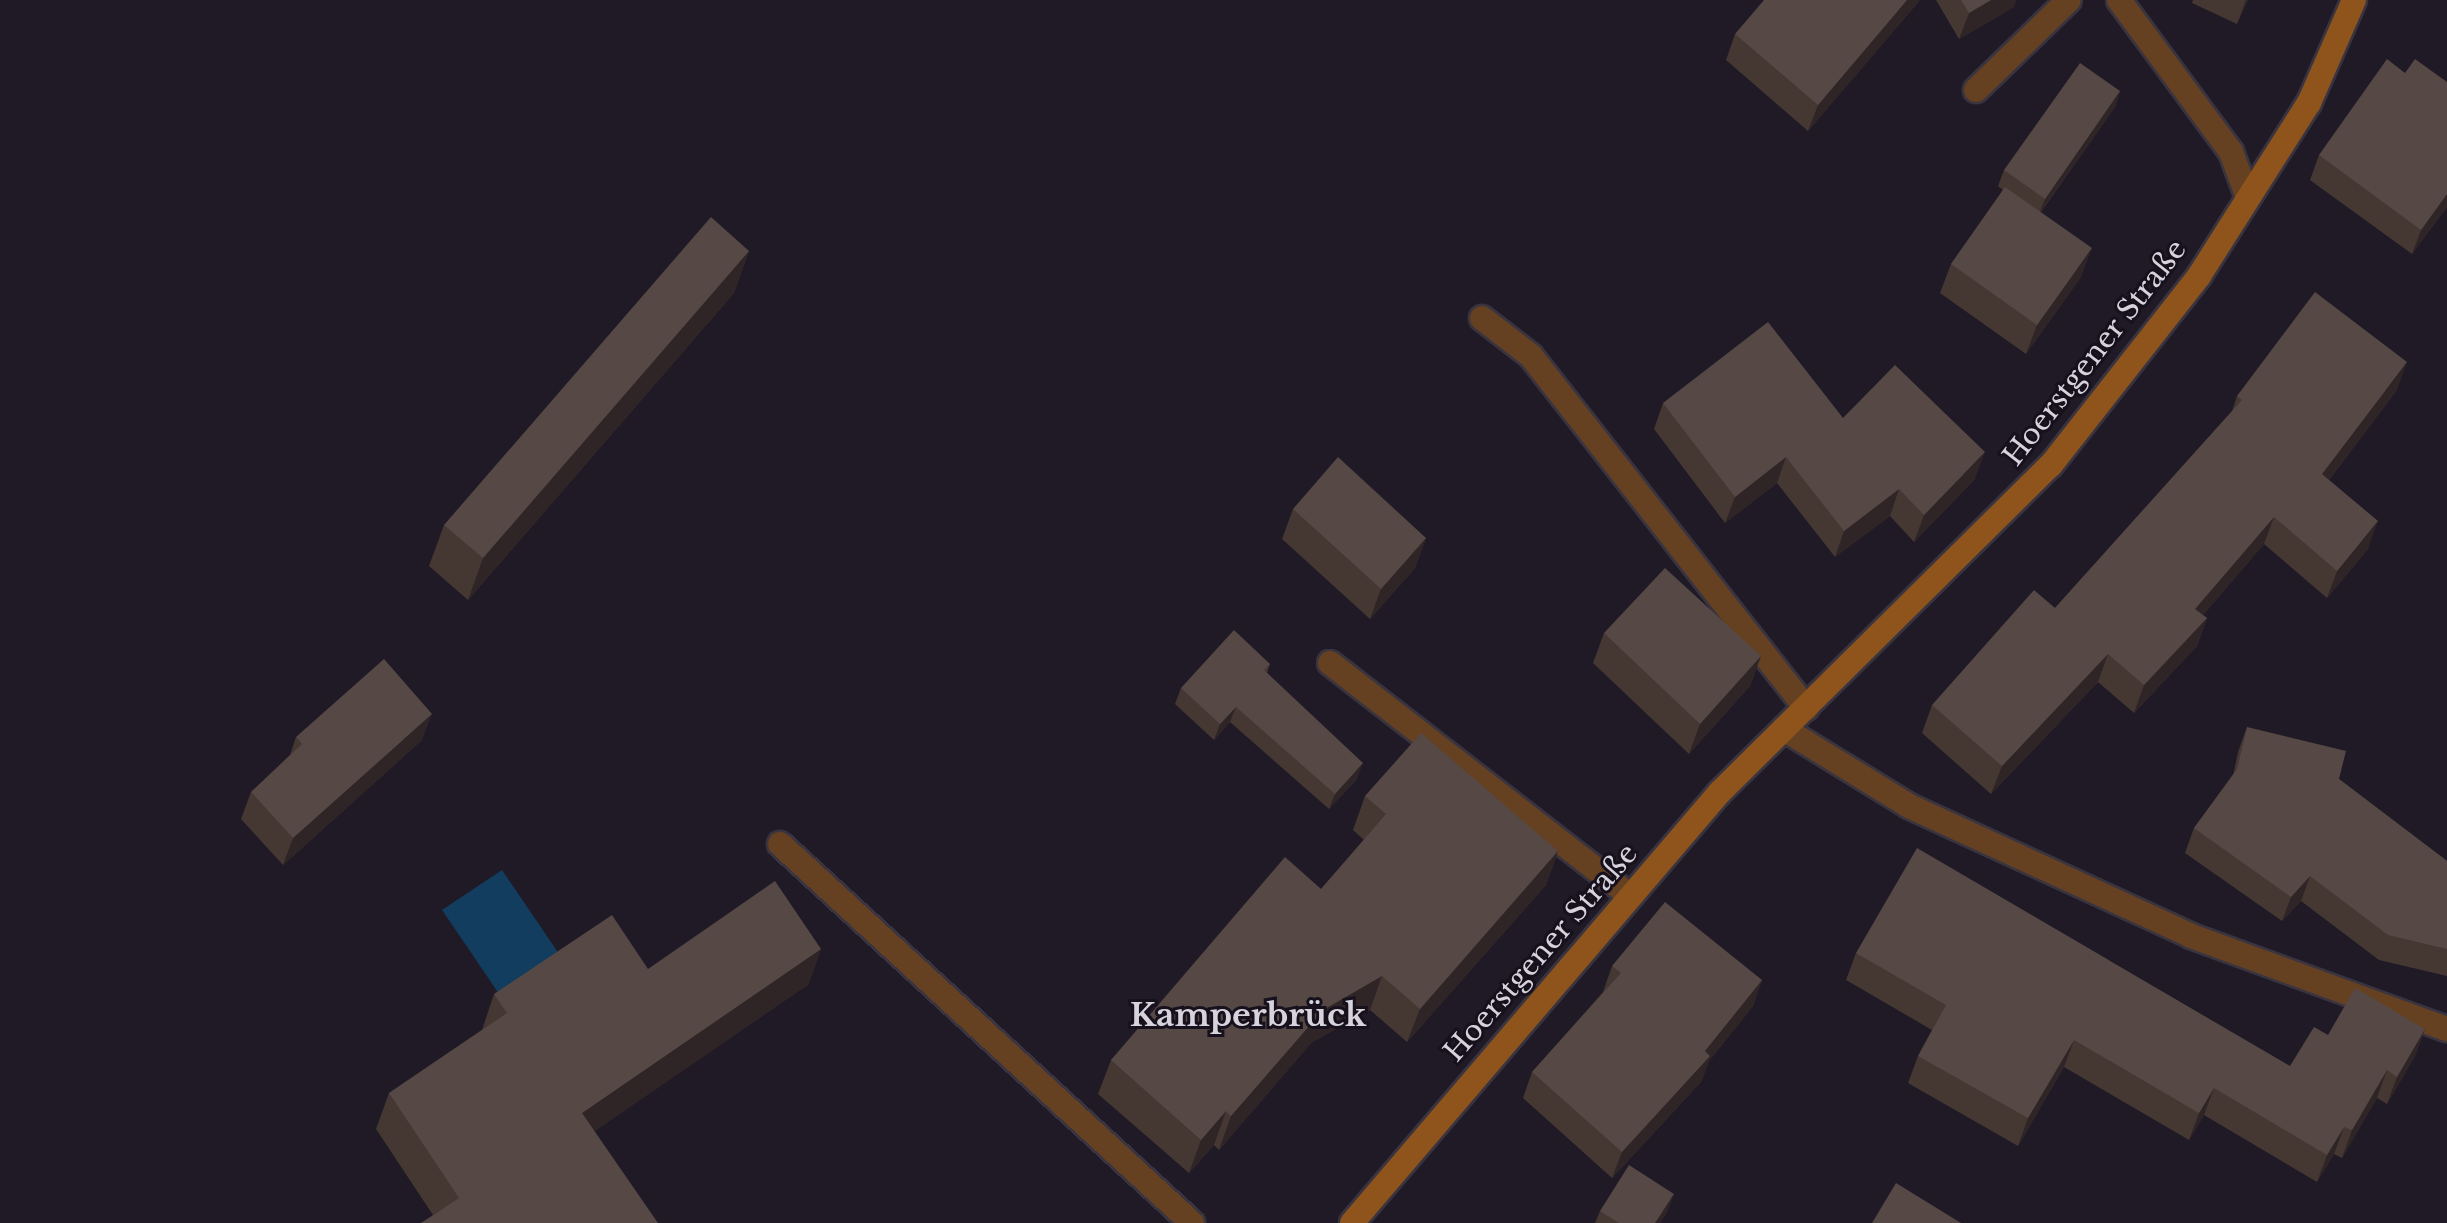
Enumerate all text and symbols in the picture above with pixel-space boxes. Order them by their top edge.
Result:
street label: Hoerstgener Straße [1996,233,2194,473]
street label: Hoerstgener Straße [1437,837,1645,1069]
district label: Kamperbrück [1130,996,1366,1034]

